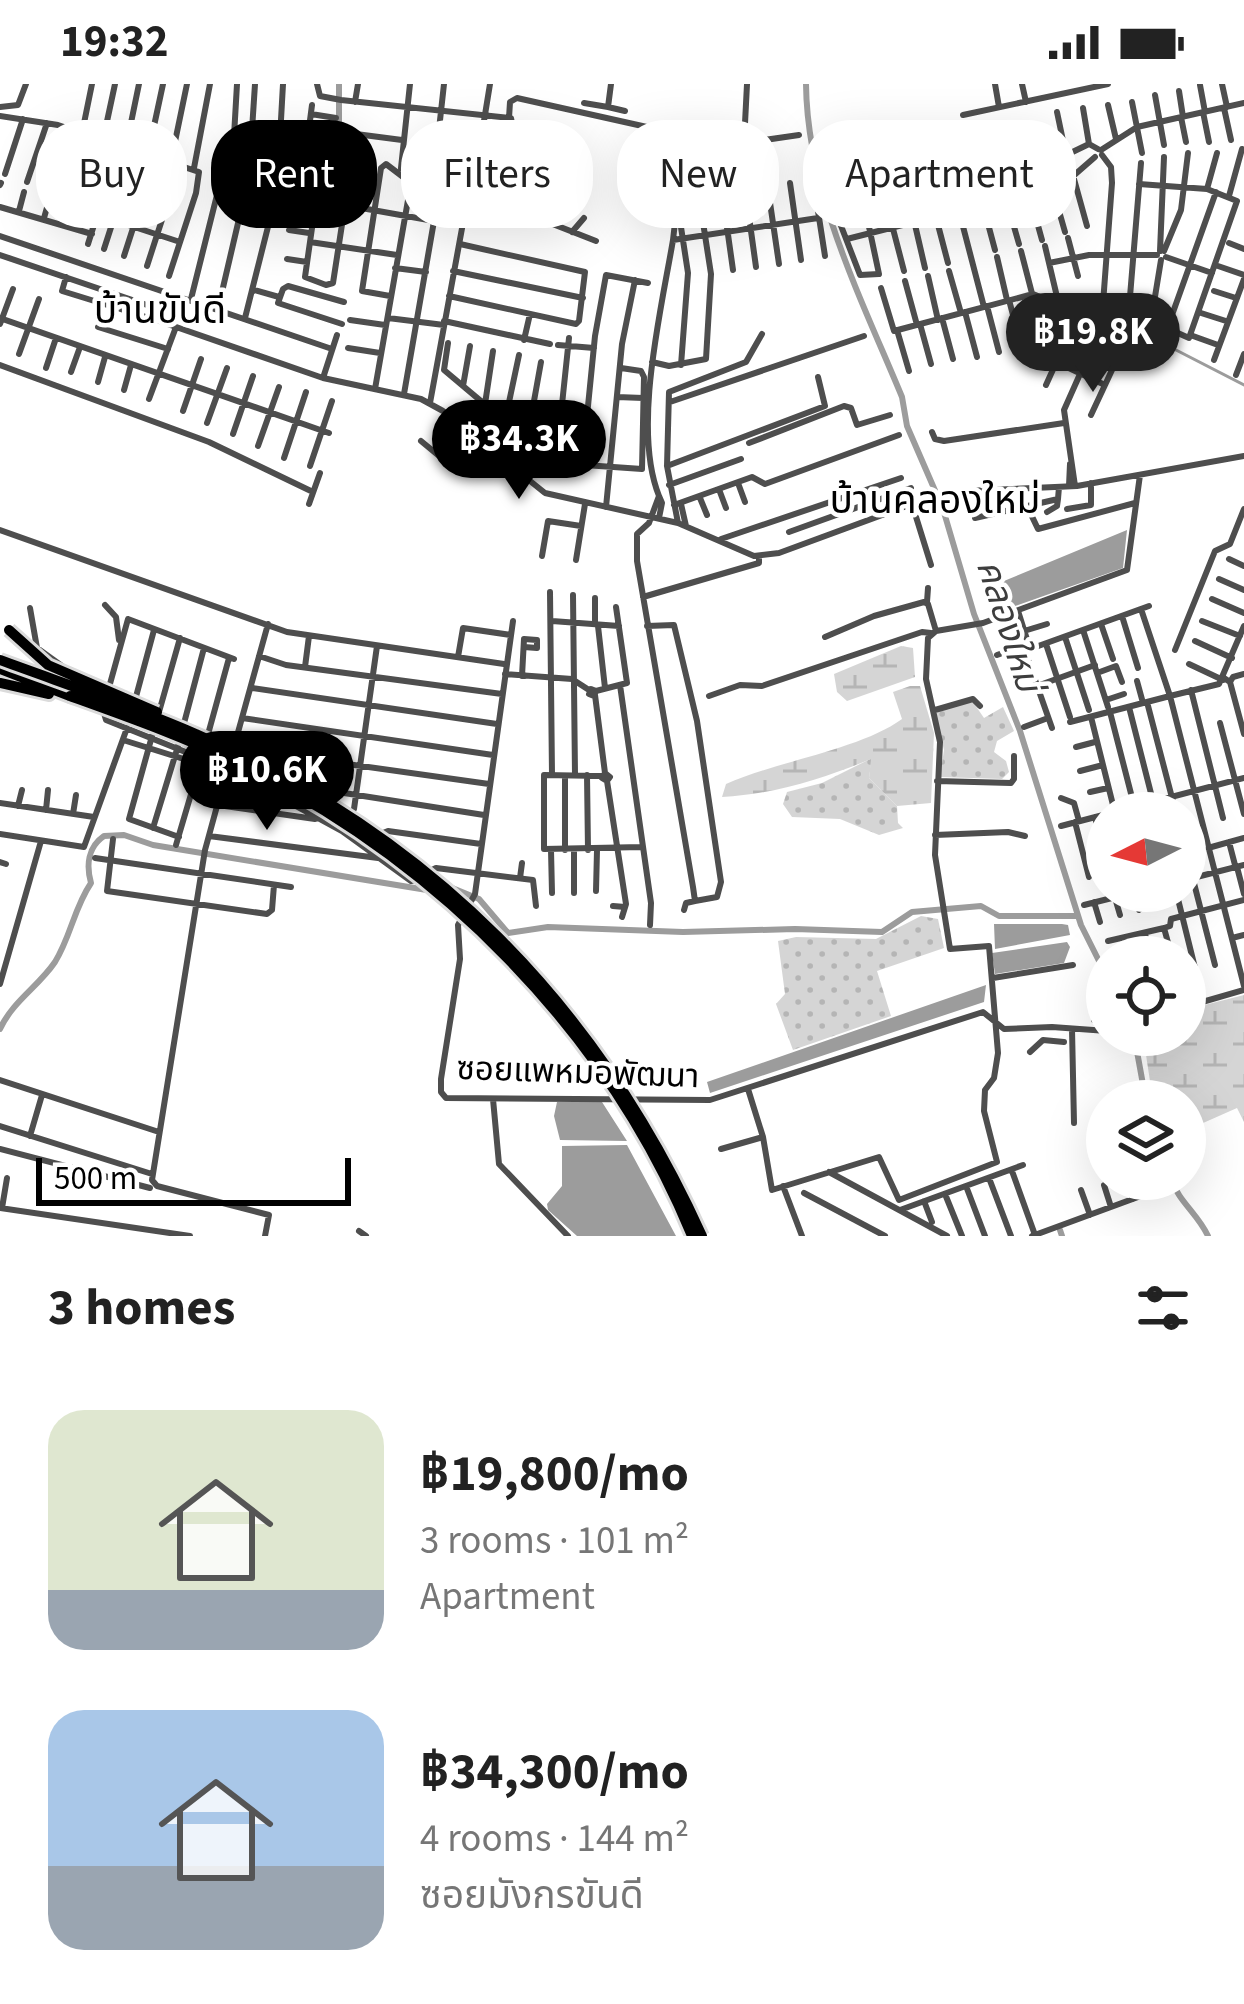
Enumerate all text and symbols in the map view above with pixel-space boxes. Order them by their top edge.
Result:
text: 19:32 [60,10,169,74]
chip: Buy [36,120,187,228]
chip: Rent [211,120,377,228]
chip: Filters [401,120,593,228]
chip: New [617,120,779,228]
chip: Apartment [803,120,1076,228]
district label: บ้านขันดี [94,283,226,339]
pin: ฿19.8K [995,293,1191,395]
text: ฿19.8K [1033,304,1153,360]
pin: ฿34.3K [421,400,617,502]
text: ฿34.3K [459,411,579,467]
district label: บ้านคลองใหม่ [830,473,1040,529]
water label: คลองใหม่ [963,553,1056,703]
pin: ฿10.6K [169,731,365,833]
text: ฿10.6K [207,742,327,798]
north arrow [1086,792,1206,912]
map controls [1086,792,1206,1200]
button: locate [1086,936,1206,1056]
street label: ซอยแพหมอพัฒนา [456,1045,700,1100]
button: layers [1086,1080,1206,1200]
scale bar [36,1152,351,1205]
text: 500 m [54,1155,137,1202]
text: 3 homes [48,1272,235,1344]
icon: filters [1130,1275,1196,1341]
text: ฿19,800/mo [420,1438,689,1510]
icon: home [144,1458,288,1602]
text: 3 rooms · 101 m² [420,1513,689,1569]
text: Apartment [420,1569,595,1625]
text: ฿34,300/mo [420,1736,689,1808]
icon: home [144,1758,288,1902]
text: 4 rooms · 144 m² [420,1811,689,1867]
text: ซอยมังกรขันดี [420,1868,644,1924]

